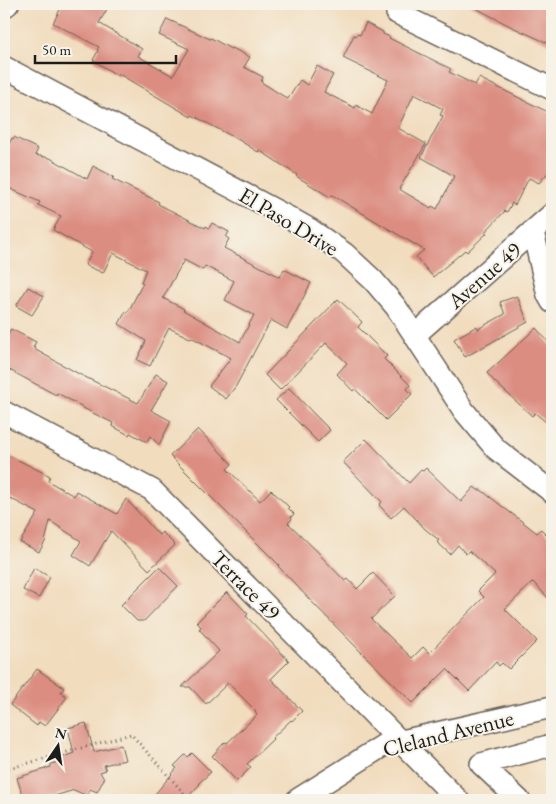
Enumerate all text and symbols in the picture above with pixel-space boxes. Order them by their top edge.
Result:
scale bar [35,32,176,64]
text: 50 m [42,40,71,59]
street label: El Paso Drive [234,180,344,263]
street label: Avenue 49 [441,235,528,316]
street label: Terrace 49 [205,544,287,627]
street label: Cleland Avenue [380,703,517,764]
north arrow [32,722,82,772]
text: N [53,723,69,744]

